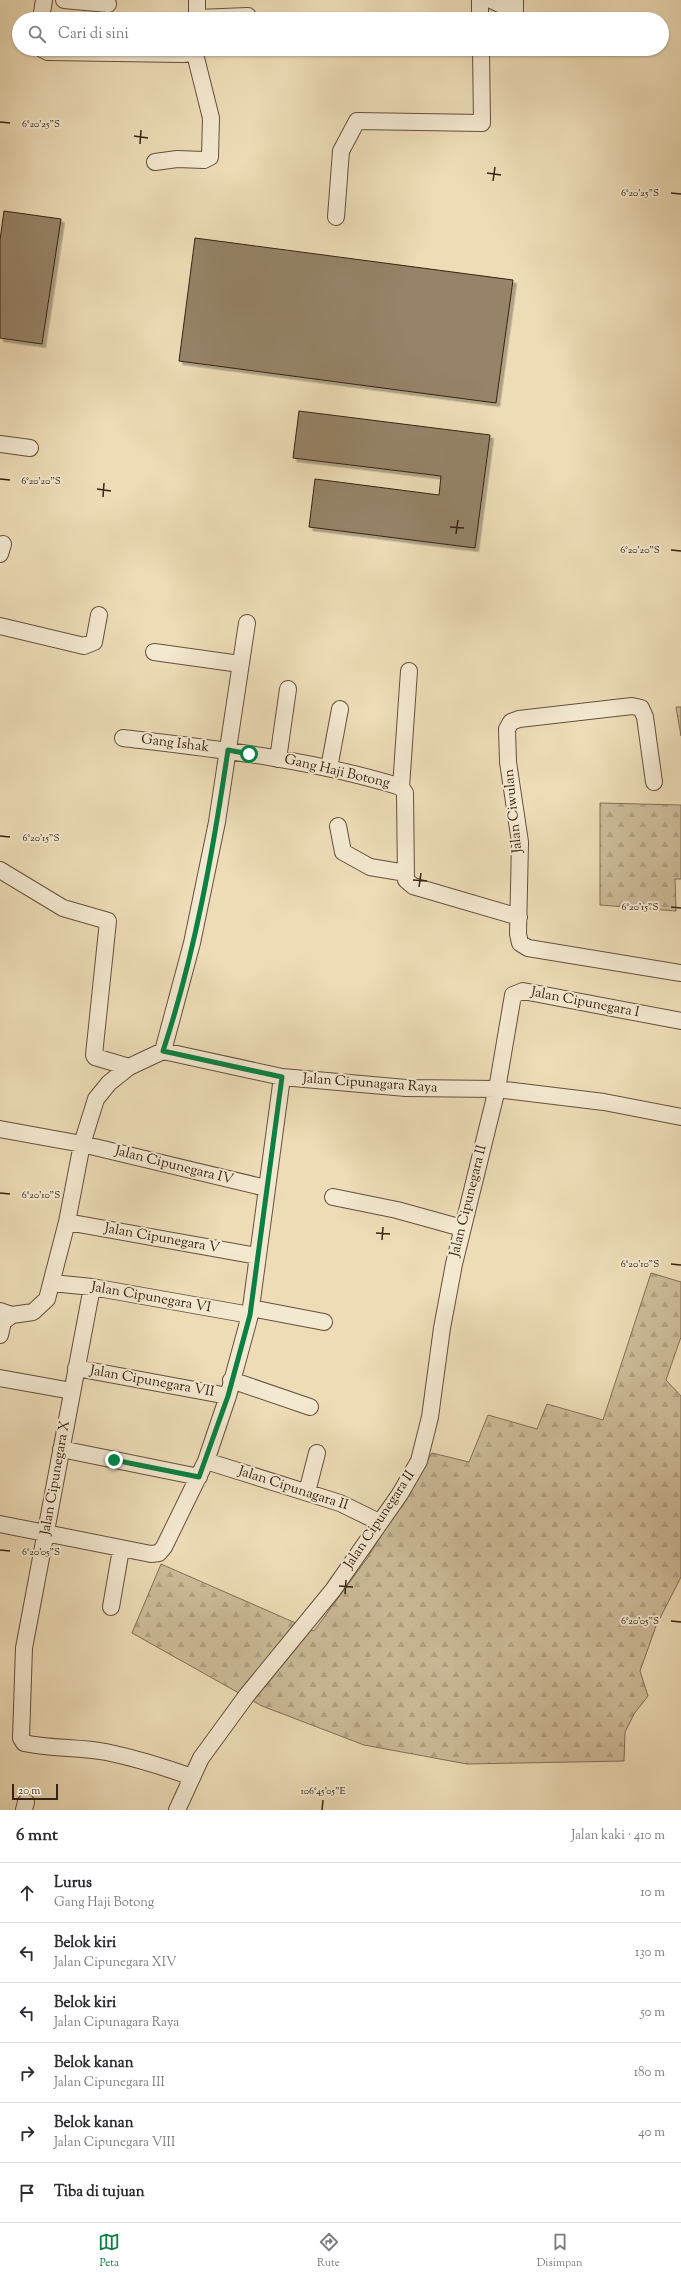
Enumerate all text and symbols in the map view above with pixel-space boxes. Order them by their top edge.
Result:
search box [12,12,669,56]
icon: search [26,23,48,45]
text: Cari di sini [58,24,129,45]
text: 6°20'25"S [22,117,60,132]
text: 6°20'25"S [621,186,659,201]
text: 6°20'20"S [21,474,61,489]
text: 6°20'20"S [620,543,660,558]
street label: Gang Ishak [140,730,210,758]
route start [240,745,258,763]
street label: Gang Haji Botong [282,750,392,794]
street label: Jalan Ciwulan [500,768,528,855]
text: 6°20'15"S [23,831,59,846]
text: 6°20'15"S [622,900,658,915]
street label: Jalan Cipunegara I [528,982,641,1023]
street label: Jalan Cipunagara Raya [301,1069,439,1099]
street label: Jalan Cipunegara IV [112,1141,236,1191]
street label: Jalan Cipunegara II [445,1143,493,1260]
text: 6°20'10"S [22,1188,60,1203]
street label: Jalan Cipunegara V [102,1219,222,1259]
text: 6°20'10"S [621,1257,659,1272]
street label: Jalan Cipunegara VI [89,1277,213,1318]
street label: Jalan Cipunegara VII [87,1361,216,1403]
street label: Jalan Cipunegara X [36,1419,76,1538]
route end [105,1451,123,1469]
street label: Jalan Cipunagara II [235,1461,351,1516]
street label: Jalan Cipunegara II [339,1467,421,1574]
text: 6°20'05"S [22,1545,60,1560]
text: 6°20'05"S [621,1614,659,1629]
scale bar [12,1782,58,1801]
text: 20 m [18,1783,40,1799]
text: 106°45'05"E [300,1784,346,1799]
text: 6 mnt [16,1824,58,1848]
text: Jalan kaki · 410 m [571,1827,665,1845]
text: Lurus [54,1873,92,1894]
icon: ahead [16,1882,38,1904]
text: 10 m [640,1884,665,1902]
text: Gang Haji Botong [54,1894,154,1912]
text: Belok kiri [54,1933,116,1954]
icon: left [16,1942,38,1964]
text: 130 m [635,1944,665,1962]
text: Jalan Cipunegara XIV [54,1954,176,1972]
text: Belok kiri [54,1993,116,2014]
icon: left [16,2002,38,2024]
text: 50 m [640,2004,665,2022]
text: Jalan Cipunagara Raya [54,2014,179,2032]
text: Belok kanan [54,2053,134,2074]
icon: right [16,2062,38,2084]
text: 180 m [634,2064,665,2082]
text: Jalan Cipunegara III [54,2074,165,2092]
text: Belok kanan [54,2113,134,2134]
icon: right [16,2122,38,2144]
text: 40 m [638,2124,665,2142]
text: Jalan Cipunegara VIII [54,2134,175,2152]
icon: arrive [16,2182,38,2204]
text: Tiba di tujuan [54,2182,145,2203]
tab: Peta [98,2231,120,2271]
tab: Rute [317,2231,340,2271]
tab: Disimpan [537,2231,583,2271]

